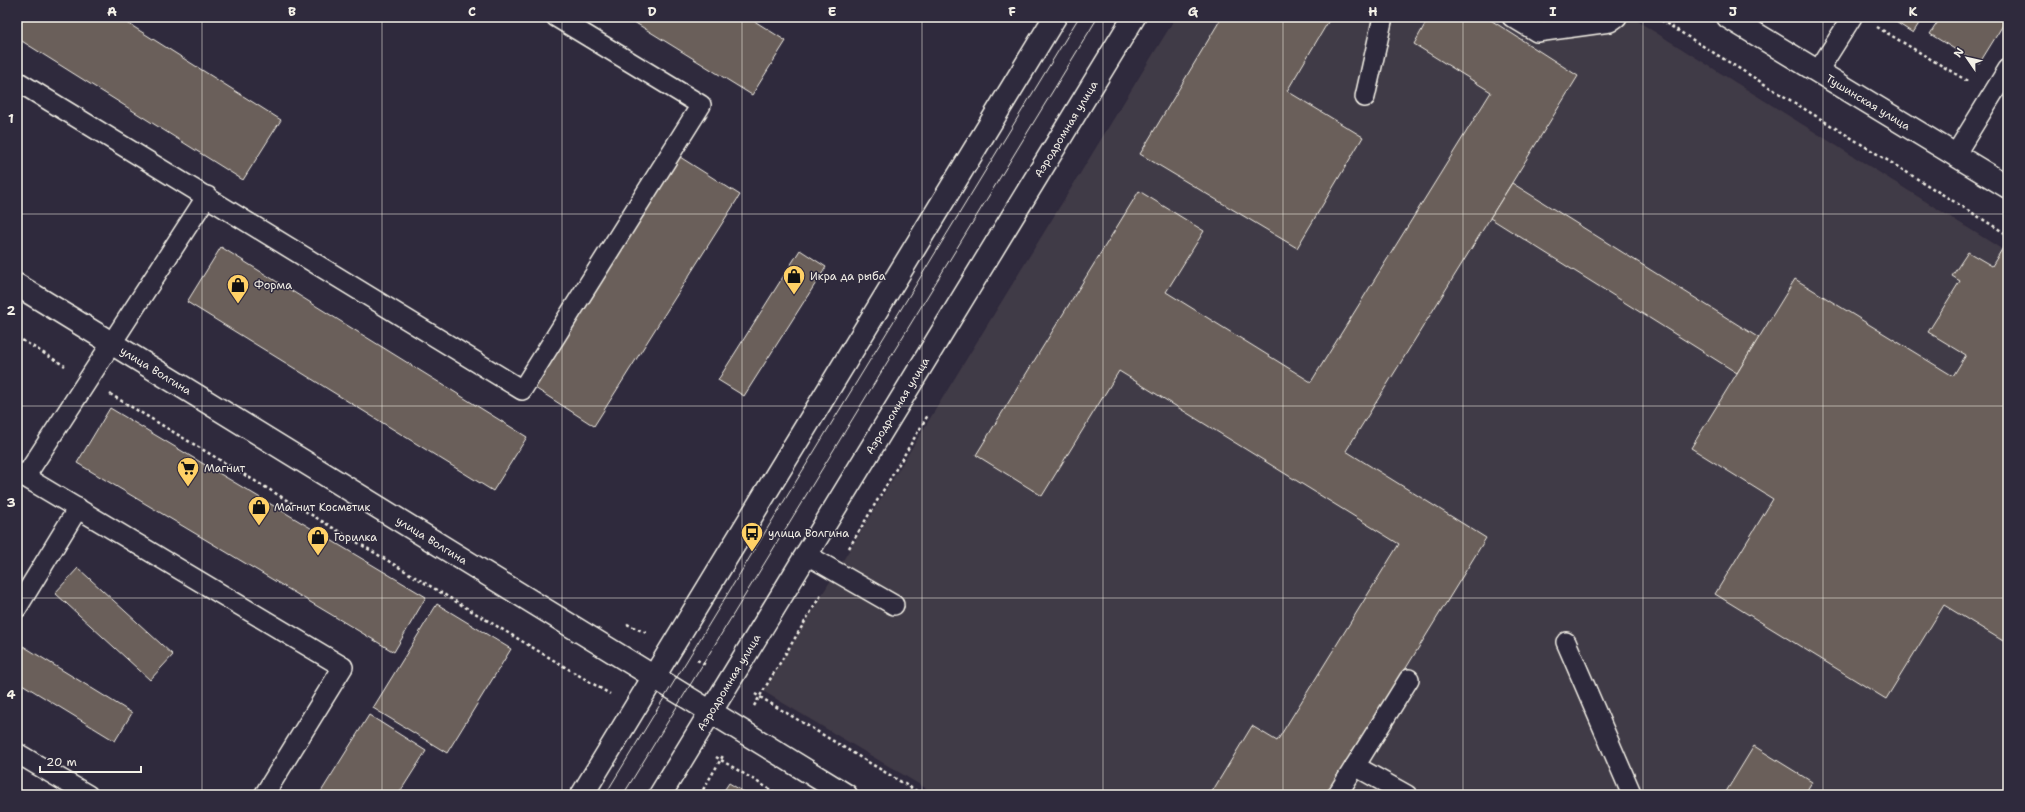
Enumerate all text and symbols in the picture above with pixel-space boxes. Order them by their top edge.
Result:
text: A [107,3,117,20]
text: B [288,3,296,20]
text: C [468,3,476,20]
text: D [647,3,657,20]
text: E [828,3,837,20]
text: F [1008,3,1016,20]
text: G [1188,3,1199,20]
text: H [1368,3,1378,20]
text: I [1549,3,1557,20]
text: J [1729,3,1737,20]
text: K [1909,3,1918,20]
north arrow [1947,38,1987,78]
text: N [1950,45,1968,60]
street label: Тушинская улица [1823,71,1913,134]
street label: Аэродромная улица [1031,78,1102,180]
text: 1 [8,110,14,127]
shop icon: Икра да рыба [781,263,807,296]
place label: Икра да рыба [810,269,886,284]
shop icon: Форма [225,272,251,305]
place label: Форма [254,278,292,293]
text: 2 [6,302,16,319]
street label: улица Волгина [117,343,194,399]
street label: Аэродромная улица [862,354,933,457]
supermarket icon: Магнит [175,455,201,488]
place label: Магнит [204,461,245,476]
text: 3 [6,494,16,511]
shop icon: Магнит Косметик [246,494,272,527]
place label: Магнит Косметик [274,500,370,515]
street label: улица Волгина [393,513,470,568]
bus stop icon: улица Волгина [739,520,765,553]
shop icon: Горилка [305,524,331,557]
place label: улица Волгина [768,526,849,541]
place label: Горилка [334,530,377,545]
street label: Аэродромная улица [694,631,764,734]
text: 4 [6,686,16,703]
scale bar [40,748,141,774]
text: 20 m [46,754,77,770]

